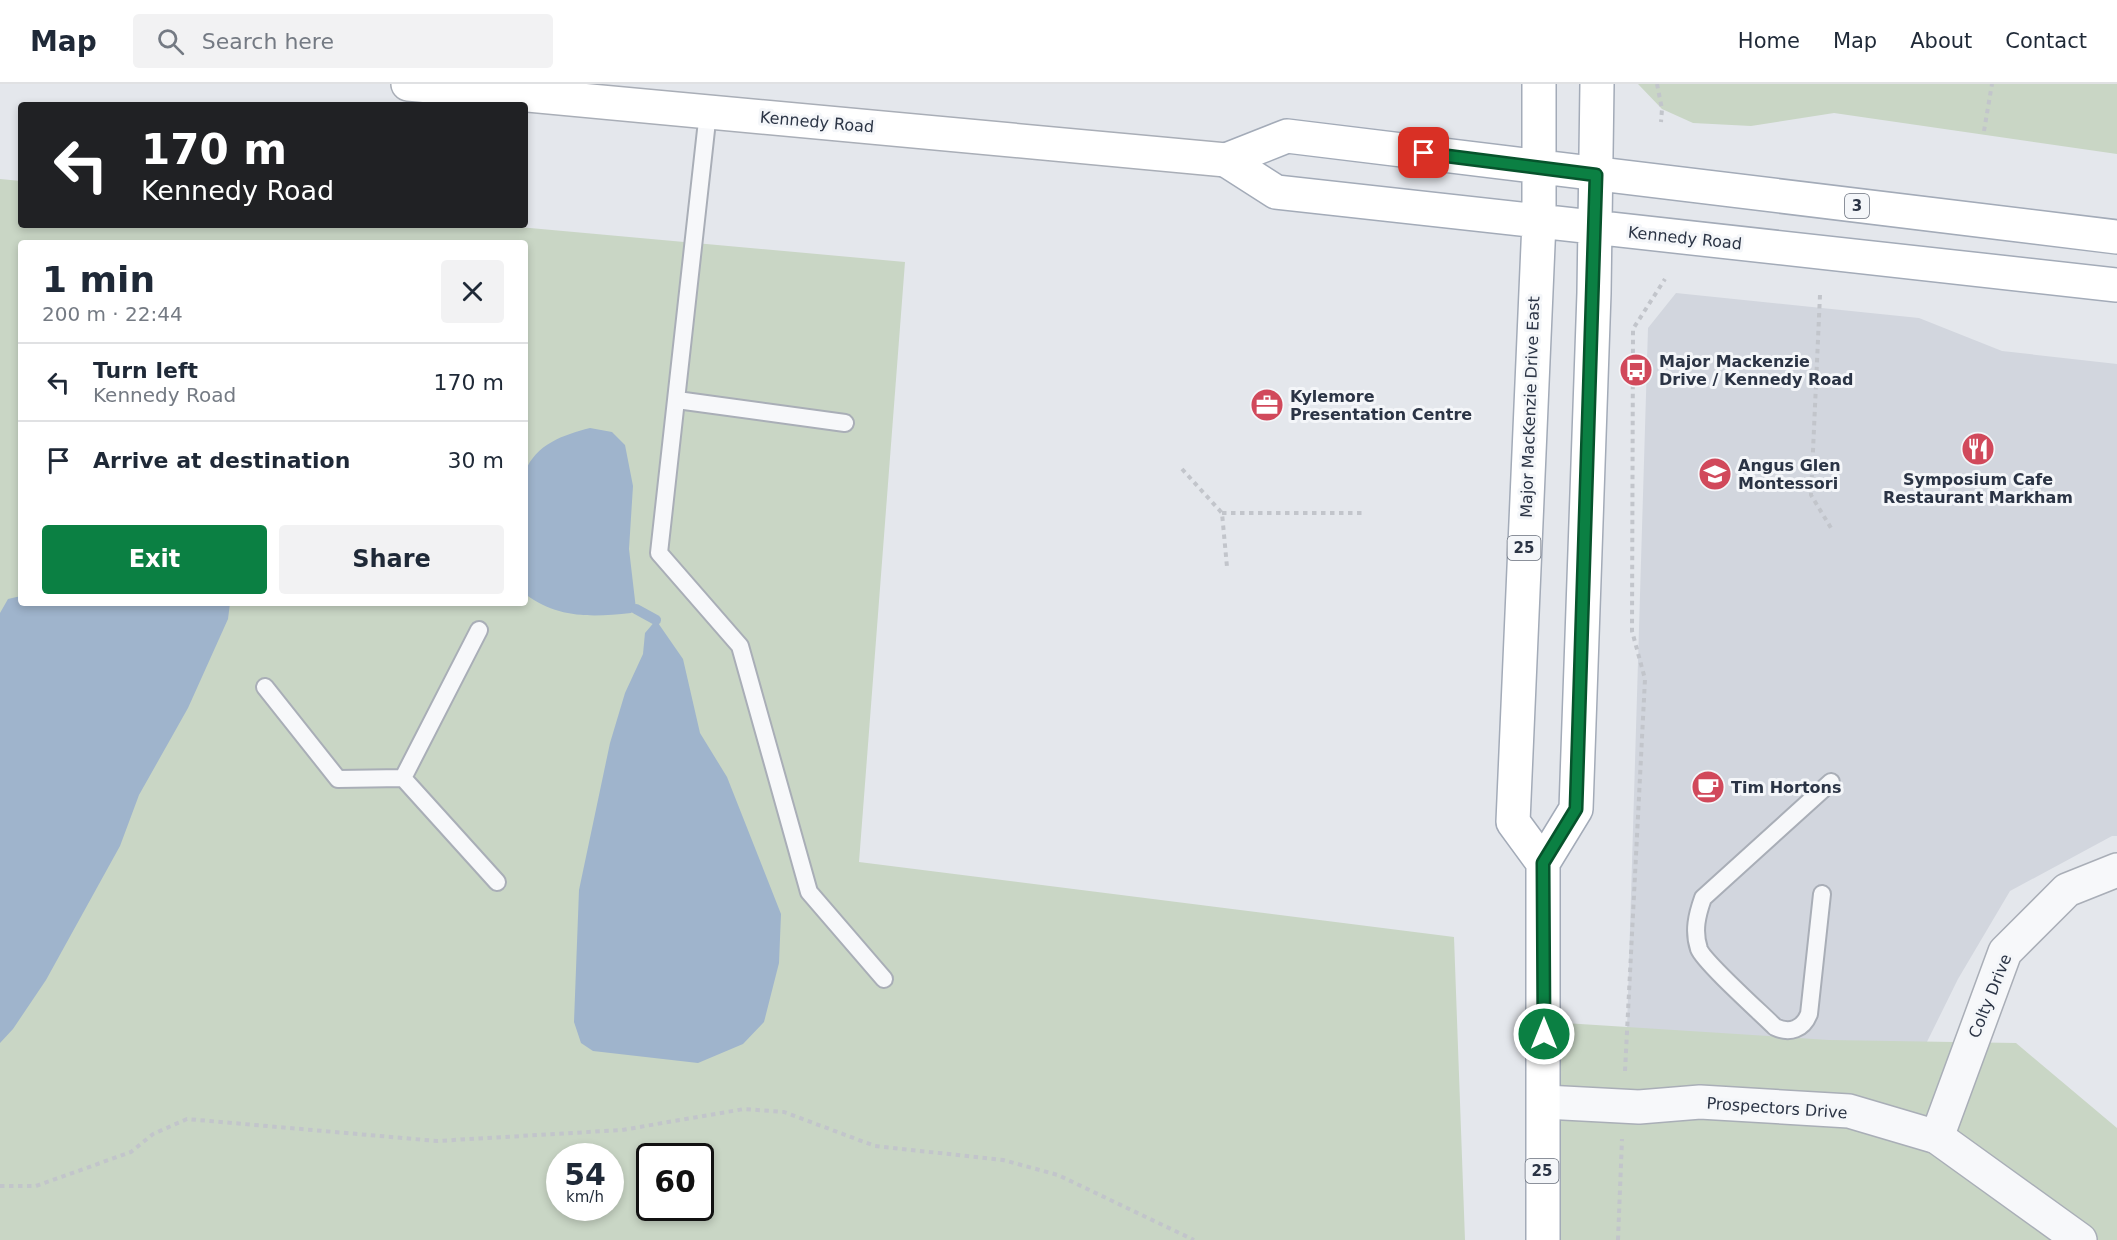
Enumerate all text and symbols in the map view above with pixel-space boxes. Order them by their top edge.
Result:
search box [133,14,553,68]
text: Map [30,25,97,58]
icon: search [154,25,187,58]
text: Search here [202,29,334,54]
text: Home [1738,29,1800,53]
text: Map [1833,29,1877,53]
text: About [1910,29,1972,53]
text: Contact [2005,29,2087,53]
street label: Kennedy Road [759,108,875,136]
text: 170 m [141,125,287,174]
icon: left [42,126,120,204]
pin [1398,127,1449,178]
icon: arrive [1407,136,1440,169]
text: Kennedy Road [141,175,334,206]
road number: 3 [1845,194,1869,218]
street label: Kennedy Road [1627,223,1743,253]
text: 1 min [42,259,155,300]
button: close [441,260,504,323]
street label: Major MacKenzie Drive East [1517,296,1543,518]
text: 200 m · 22:44 [42,302,183,326]
bus stop icon: Major Mackenzie Drive / Kennedy Road [1618,352,1654,388]
place label: Major Mackenzie Drive / Kennedy Road [1659,352,1854,389]
text: Turn left [93,358,198,383]
icon: left [42,366,75,399]
text: 170 m [434,370,504,395]
text: Kennedy Road [93,383,236,407]
office icon: Kylemore Presentation Centre [1249,387,1285,423]
place label: Kylemore Presentation Centre [1290,387,1472,424]
restaurant icon: Symposium Cafe Restaurant Markham [1960,431,1996,467]
icon: arrive [42,444,75,477]
text: Arrive at destination [93,448,350,473]
text: 30 m [448,448,504,473]
school or university icon: Angus Glen Montessori [1697,456,1733,492]
place label: Angus Glen Montessori [1738,456,1841,493]
place label: Symposium Cafe Restaurant Markham [1883,470,2073,507]
button: Exit [42,525,267,594]
button: Share [279,525,504,594]
road number: 25 [1508,536,1540,560]
cafe icon: Tim Hortons [1690,769,1726,805]
place label: Tim Hortons [1731,778,1841,797]
street label: Colty Drive [1965,951,2015,1041]
position arrow [1512,1002,1576,1066]
street label: Prospectors Drive [1706,1094,1848,1122]
speed limit sign: 60 [636,1143,714,1221]
text: 54 [564,1157,606,1192]
road number: 25 [1526,1159,1558,1183]
text: km/h [566,1188,604,1206]

